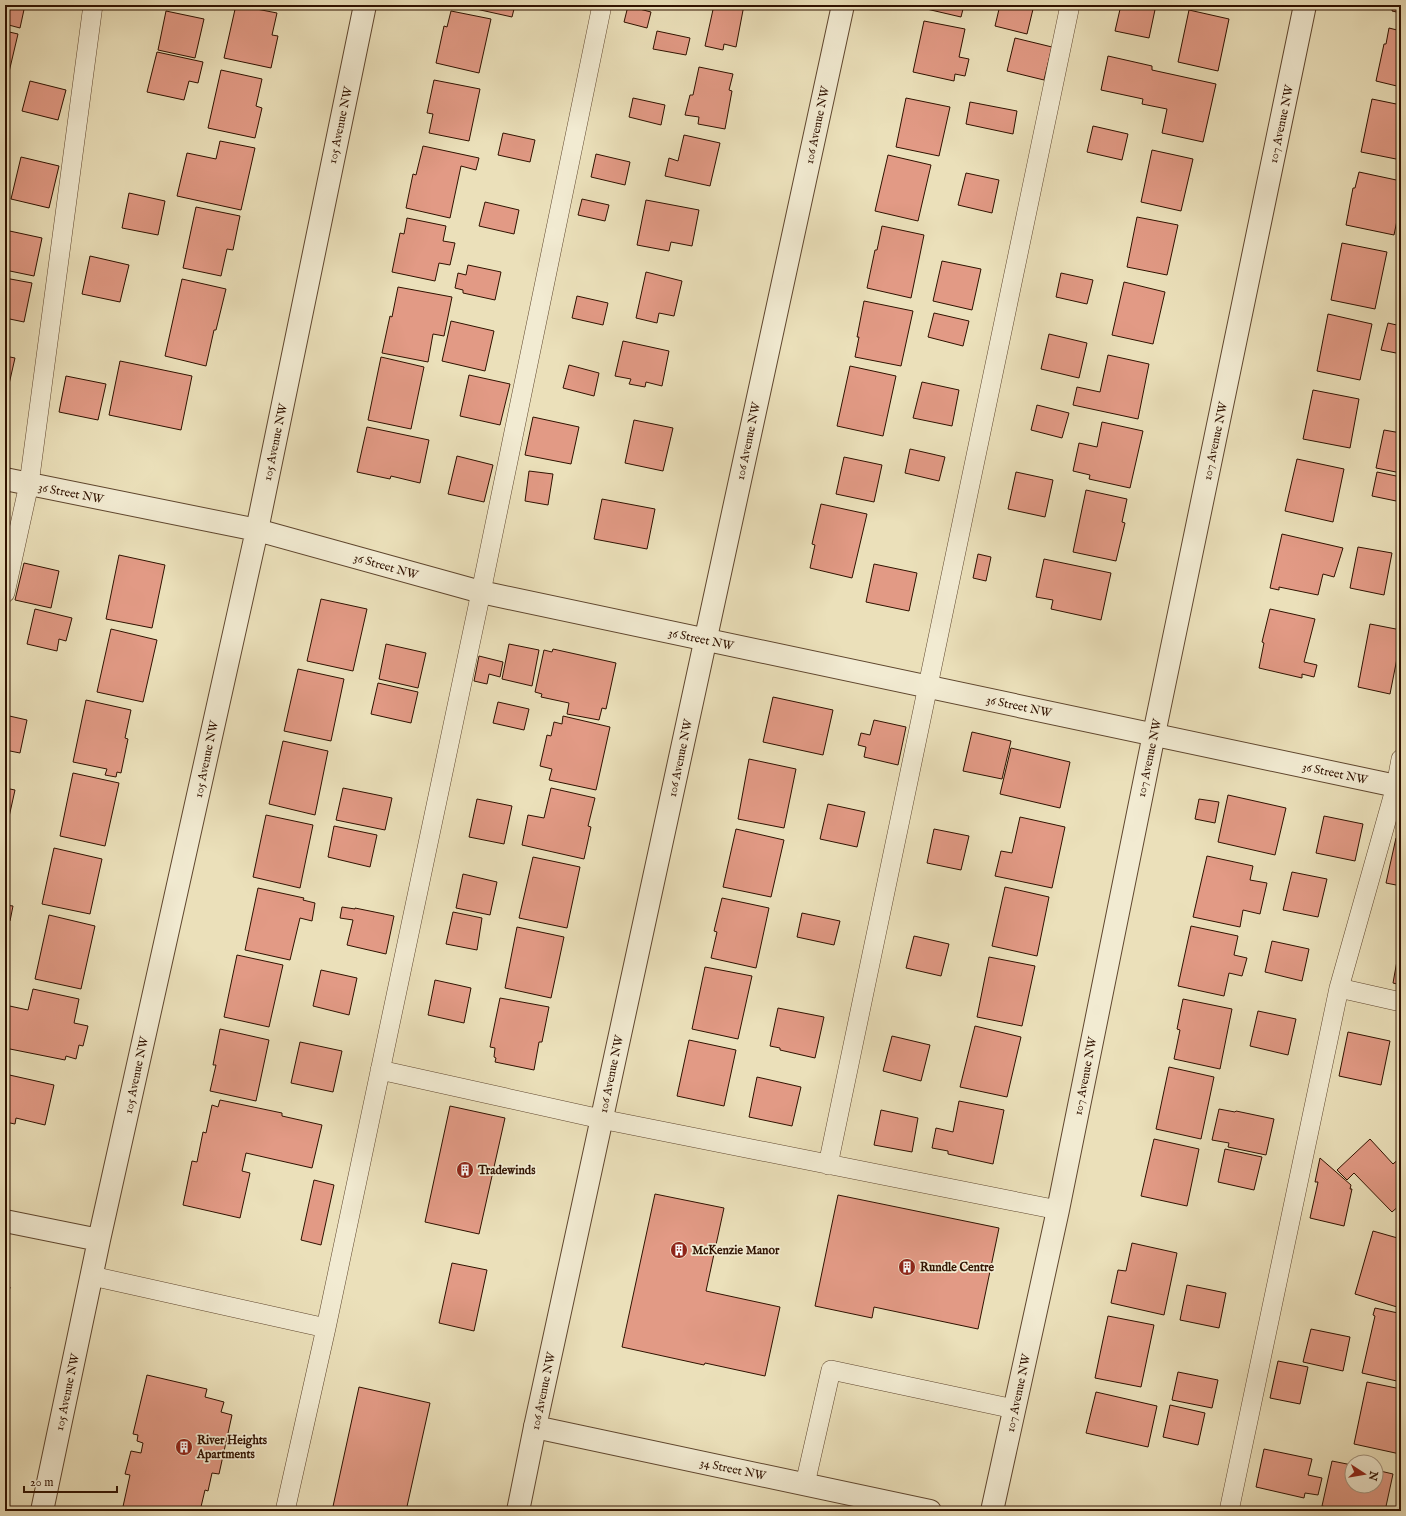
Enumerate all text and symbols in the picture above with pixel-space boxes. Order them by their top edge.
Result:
street label: 107 Avenue NW [1266,83,1297,165]
street label: 106 Avenue NW [802,84,833,165]
street label: 105 Avenue NW [325,85,356,165]
street label: 106 Avenue NW [733,400,764,481]
street label: 107 Avenue NW [1200,400,1231,482]
street label: 105 Avenue NW [260,402,291,482]
street label: 36 Street NW [37,480,105,507]
street label: 36 Street NW [352,550,420,583]
street label: 36 Street NW [667,625,735,654]
street label: 36 Street NW [985,692,1053,721]
street label: 106 Avenue NW [665,717,696,798]
street label: 107 Avenue NW [1134,717,1165,799]
street label: 105 Avenue NW [191,719,222,799]
street label: 36 Street NW [1301,759,1369,788]
street label: 106 Avenue NW [596,1033,627,1114]
street label: 105 Avenue NW [121,1035,152,1115]
street label: 107 Avenue NW [1071,1035,1101,1117]
building icon: Tradewinds [455,1160,475,1180]
place label: Tradewinds [477,1163,536,1178]
building icon: McKenzie Manor [669,1240,689,1260]
place label: McKenzie Manor [692,1243,780,1258]
building icon: Rundle Centre [897,1257,917,1277]
place label: Rundle Centre [920,1260,994,1275]
street label: 106 Avenue NW [528,1350,559,1431]
street label: 105 Avenue NW [52,1352,83,1432]
street label: 107 Avenue NW [1003,1352,1034,1434]
place label: River Heights Apartments [196,1433,268,1463]
building icon: River Heights Apartments [174,1437,194,1457]
north arrow [1344,1454,1384,1494]
street label: 34 Street NW [698,1455,768,1484]
scale bar [24,1468,117,1494]
text: N [1365,1469,1381,1482]
text: 20 m [30,1475,53,1490]

